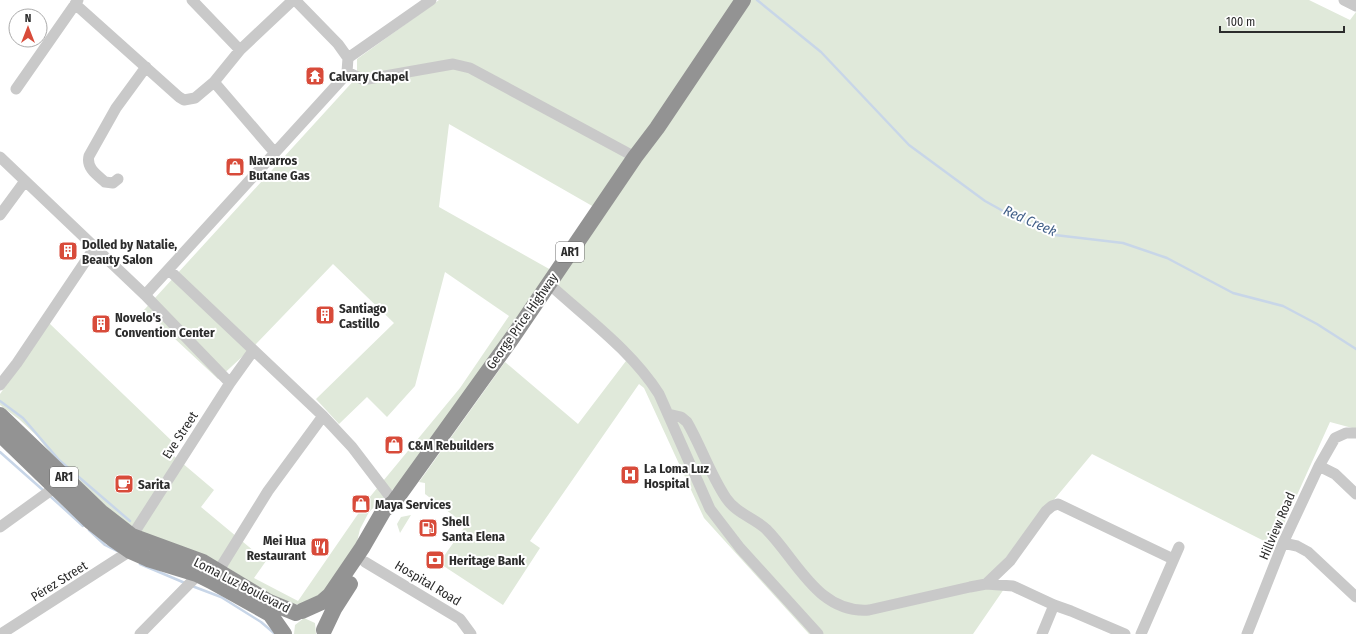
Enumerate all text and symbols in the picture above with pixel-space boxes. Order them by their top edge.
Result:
north arrow [8,8,48,48]
scale bar [1220,8,1344,34]
text: N [25,12,31,25]
text: 100 m [1226,15,1255,29]
temple icon: Calvary Chapel [304,65,326,87]
place label: Calvary Chapel [329,69,409,84]
place label: Navarros Butane Gas [249,153,310,183]
shop icon: Navarros Butane Gas [224,156,246,178]
water label: Red Creek [1001,202,1059,240]
place label: Dolled by Natalie, Beauty Salon [82,237,177,267]
building icon: Dolled by Natalie, Beauty Salon [57,240,79,262]
road number: AR1 [556,242,584,262]
street label: George Price Highway [483,270,561,372]
place label: Santiago Castillo [339,301,386,331]
building icon: Santiago Castillo [314,304,336,326]
place label: Novelo's Convention Center [115,310,215,340]
building icon: Novelo's Convention Center [90,313,112,335]
street label: Eve Street [159,408,201,461]
shop icon: C&M Rebuilders [383,434,405,456]
place label: C&M Rebuilders [408,438,494,453]
place label: La Loma Luz Hospital [644,461,710,491]
hospital icon: La Loma Luz Hospital [619,464,641,486]
road number: AR1 [50,467,78,487]
cafe icon: Sarita [113,473,135,495]
place label: Sarita [138,477,171,492]
street label: Hillview Road [1256,490,1298,562]
shop icon: Maya Services [350,493,372,515]
place label: Maya Services [375,497,451,512]
place label: Shell Santa Elena [442,514,506,544]
fuel station icon: Shell Santa Elena [417,517,439,539]
place label: Mei Hua Restaurant [247,533,307,563]
restaurant icon: Mei Hua Restaurant [309,536,331,558]
bank icon: Heritage Bank [424,549,446,571]
place label: Heritage Bank [449,553,525,568]
street label: Loma Luz Boulevard [191,554,293,616]
street label: Pérez Street [28,557,91,604]
street label: Hospital Road [392,557,464,609]

